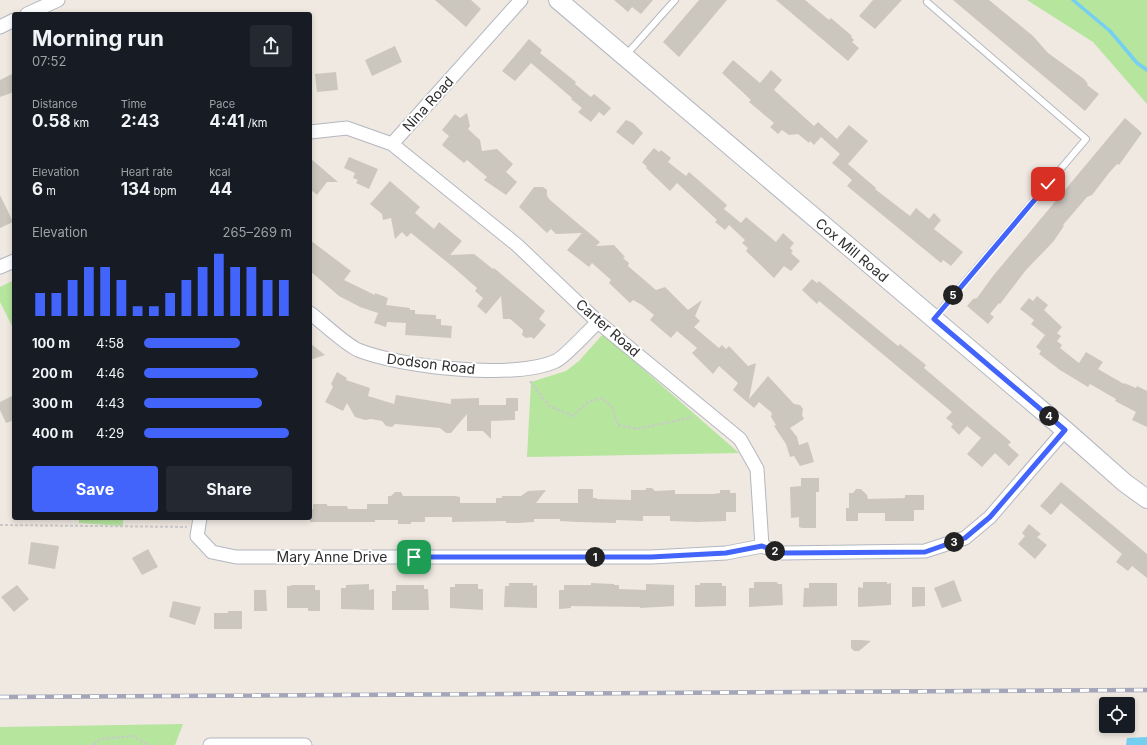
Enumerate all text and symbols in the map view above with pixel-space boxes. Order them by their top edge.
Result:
text: Morning run [32,25,164,51]
button: share [250,25,292,67]
text: 07:52 [32,53,66,69]
street label: Nina Road [399,73,457,135]
text: Distance [32,97,77,111]
text: Time [121,97,146,111]
text: Pace [209,97,235,111]
text: 0.58 [32,111,70,131]
text: 2:43 [121,111,160,131]
text: 4:41 [209,111,245,131]
text: km [70,116,89,130]
text: /km [245,116,267,130]
text: Elevation [32,165,79,179]
text: Heart rate [121,165,173,179]
text: kcal [209,165,230,179]
pin [1031,167,1065,201]
icon: check [1037,173,1059,195]
text: 6 [32,179,43,199]
text: 134 [121,179,150,199]
text: 44 [209,179,232,199]
text: m [43,184,56,198]
text: bpm [150,184,177,198]
street label: Cox Mill Road [812,214,892,285]
text: Elevation [32,224,88,240]
text: 265–269 m [223,224,292,240]
pin: 5 [943,285,963,305]
text: 5 [949,288,957,302]
street label: Carter Road [573,295,644,360]
text: 100 m [32,335,70,351]
text: 4:58 [96,335,124,351]
street label: Dodson Road [386,350,476,377]
text: 200 m [32,365,73,381]
text: 4:46 [96,365,125,381]
text: 300 m [32,395,73,411]
text: 4:43 [96,395,125,411]
pin: 4 [1039,406,1059,426]
text: 4 [1045,409,1053,423]
text: 400 m [32,425,73,441]
text: 4:29 [96,425,124,441]
button: Save [32,466,158,512]
button: Share [166,466,292,512]
pin: 3 [944,532,964,552]
text: 3 [950,535,958,549]
pin [397,540,431,574]
pin: 2 [765,541,785,561]
text: 2 [772,544,778,558]
icon: arrive [403,546,425,568]
pin: 1 [585,547,605,567]
street label: Mary Anne Drive [277,548,387,565]
text: 1 [593,550,597,564]
map controls [1099,697,1135,733]
button: locate [1099,697,1135,733]

